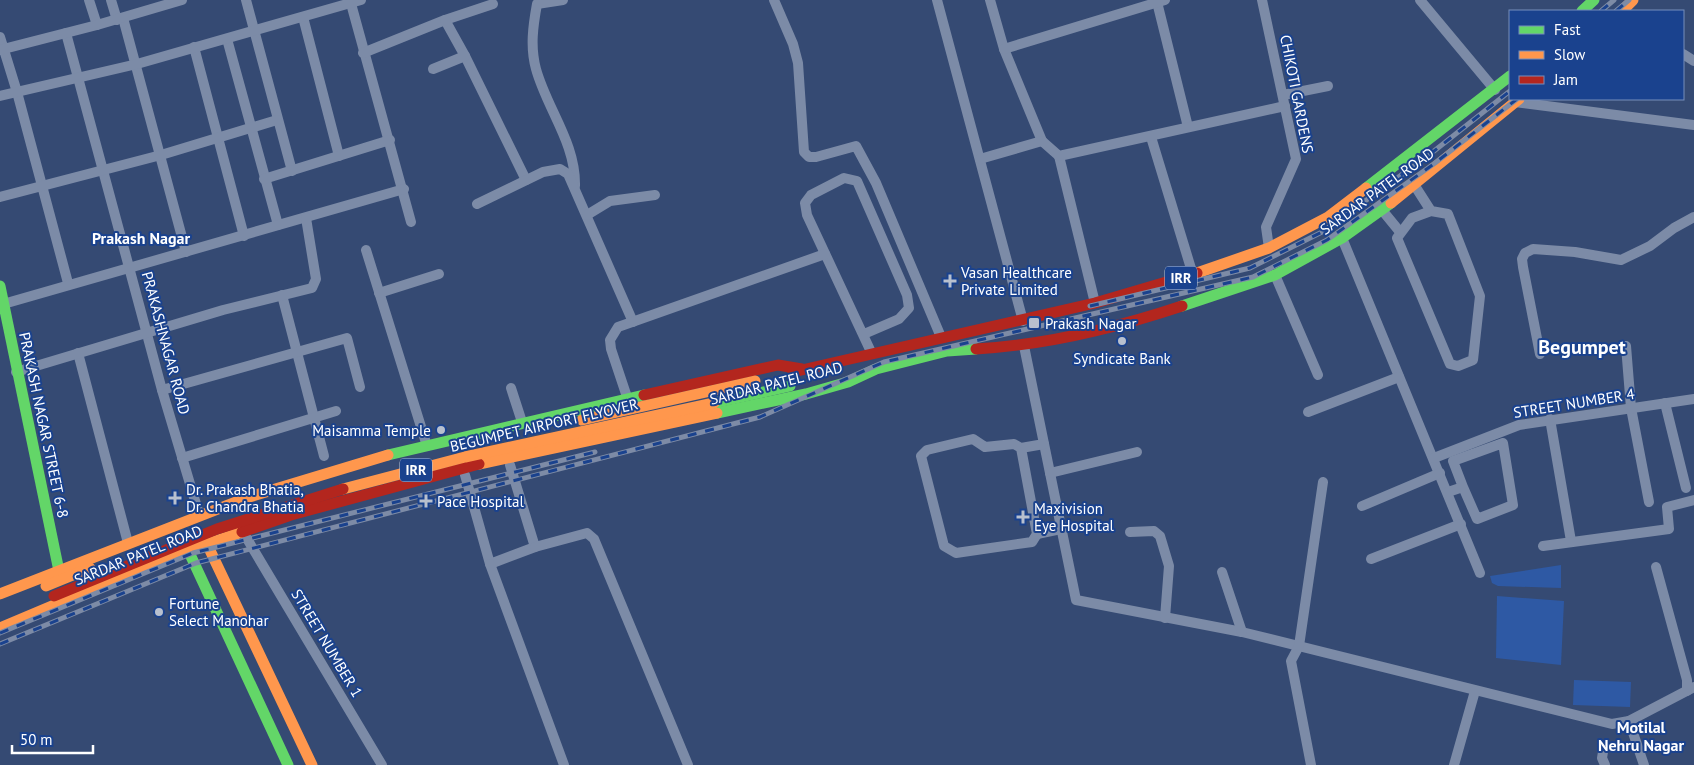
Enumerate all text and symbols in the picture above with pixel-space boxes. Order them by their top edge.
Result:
legend [1509,10,1684,100]
text: Fast [1554,20,1581,39]
street label: CHIKOTI GARDENS [1276,33,1318,155]
text: Slow [1554,45,1585,64]
text: Jam [1553,70,1578,89]
street label: SARDAR PATEL ROAD [1316,143,1438,239]
district label: Prakash Nagar [92,228,190,248]
place label: Vasan Healthcare Private Limited [960,263,1072,299]
road number: IRR [1165,266,1197,290]
street label: PRAKASHNAGAR ROAD [138,269,194,417]
marker: Vasan Healthcare Private Limited [943,274,957,288]
place label: Prakash Nagar [1045,314,1137,333]
marker: Prakash Nagar [1027,316,1041,330]
street label: PRAKASH NAGAR STREET 6-8 [15,330,73,520]
district label: Begumpet [1538,334,1626,360]
marker: Syndicate Bank [1116,335,1128,347]
place label: Syndicate Bank [1073,349,1172,368]
street label: SARDAR PATEL ROAD [708,357,844,409]
street label: STREET NUMBER 4 [1512,384,1636,422]
street label: BEGUMPET AIRPORT FLYOVER [448,394,640,456]
place label: Maisamma Temple [312,421,431,440]
marker: Maisamma Temple [435,424,447,436]
road number: IRR [400,458,432,482]
place label: Dr. Prakash Bhatia, Dr. Chandra Bhatia [186,480,304,516]
marker: Dr. Prakash Bhatia, Dr. Chandra Bhatia [168,491,182,505]
place label: Pace Hospital [437,492,524,511]
marker: Pace Hospital [419,494,433,508]
place label: Maxivision Eye Hospital [1034,499,1115,535]
marker: Maxivision Eye Hospital [1016,510,1030,524]
street label: SARDAR PATEL ROAD [71,521,205,589]
street label: STREET NUMBER 1 [287,586,367,700]
place label: Fortune Select Manohar [169,594,269,630]
marker: Fortune Select Manohar [153,606,165,618]
district label: Motilal Nehru Nagar [1598,717,1684,755]
scale bar [12,722,94,754]
text: 50 m [20,730,53,749]

